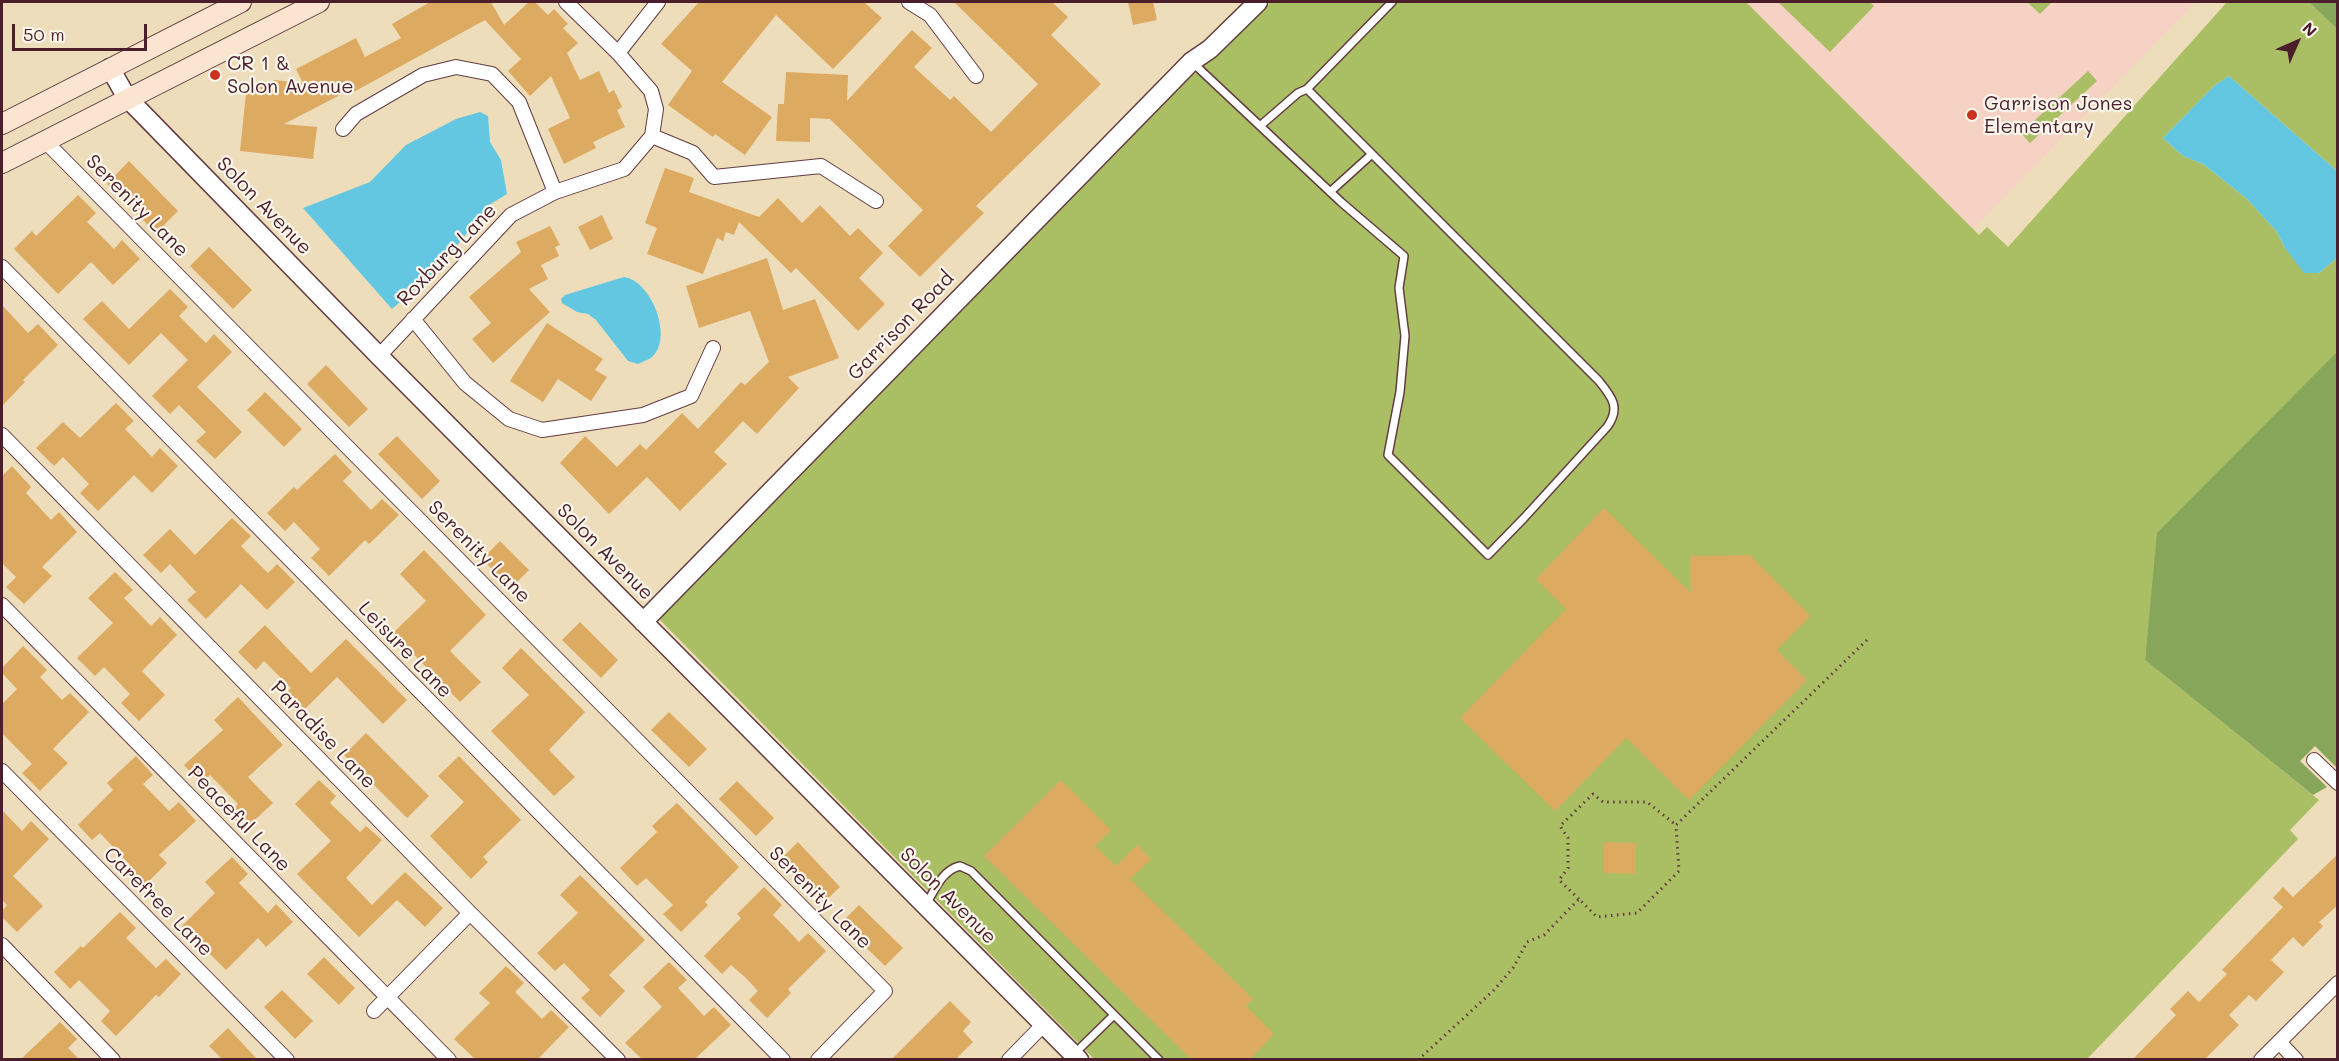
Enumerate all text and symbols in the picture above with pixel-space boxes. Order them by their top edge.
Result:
scale bar [15,12,150,50]
north arrow [2267,12,2327,72]
text: N [2298,17,2322,41]
text: 50 m [23,22,65,46]
place label: CR 1 & Solon Avenue [227,52,354,99]
marker: CR 1 & Solon Avenue [208,68,222,82]
place label: Garrison Jones Elementary [1984,92,2133,139]
marker: Garrison Jones Elementary [1965,108,1979,122]
street label: Serenity Lane [81,150,193,262]
street label: Solon Avenue [211,152,317,260]
street label: Roxburg Lane [392,199,502,311]
street label: Garrison Road [843,266,959,386]
street label: Serenity Lane [423,496,535,608]
street label: Solon Avenue [552,499,658,605]
street label: Leisure Lane [353,597,457,703]
street label: Paradise Lane [265,676,381,794]
street label: Peaceful Lane [183,761,295,877]
street label: Carefree Lane [98,842,218,962]
street label: Serenity Lane [764,842,876,954]
street label: Solon Avenue [895,843,1001,949]

